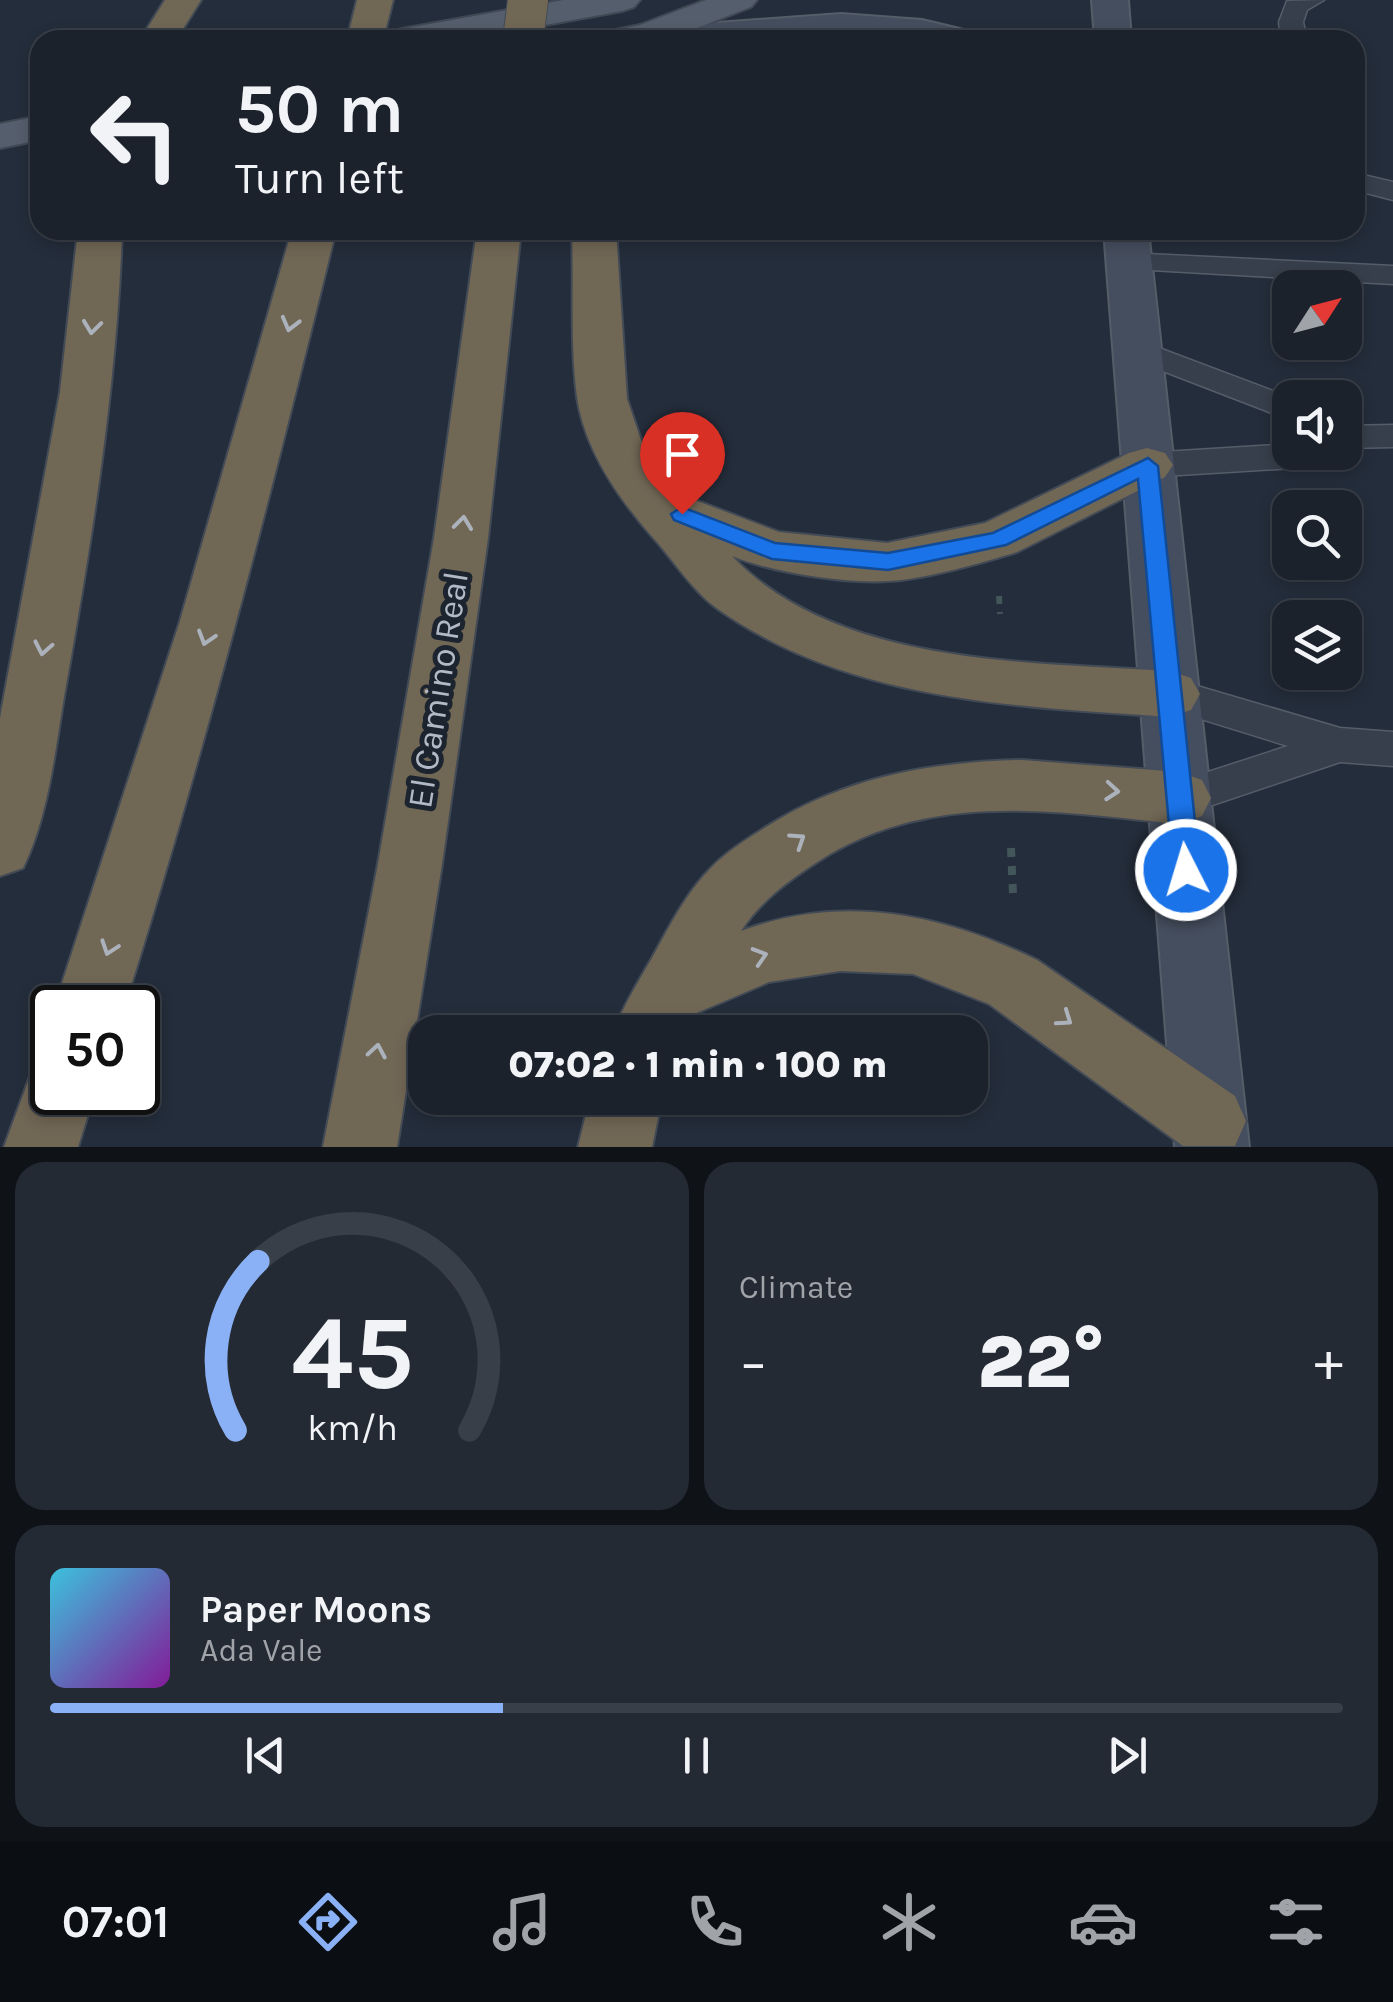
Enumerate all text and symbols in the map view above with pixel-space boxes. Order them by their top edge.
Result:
text: 50 m [235,68,404,150]
icon: left [70,70,200,200]
text: Turn left [235,152,404,204]
north arrow [1272,270,1362,360]
map controls [1272,270,1362,690]
one-way arrow [280,315,301,332]
one-way arrow [82,319,103,335]
button: sound [1272,380,1362,470]
pin [640,412,725,515]
icon: arrive [655,427,710,482]
button: search [1272,490,1362,580]
one-way arrow [452,515,473,531]
street label: El Camino Real [399,569,477,811]
button: layers [1272,600,1362,690]
one-way arrow [197,629,218,646]
one-way arrow [34,640,55,657]
one-way arrow [1105,780,1121,802]
position arrow [1134,818,1238,922]
one-way arrow [788,833,806,852]
one-way arrow [100,939,121,956]
one-way arrow [751,947,768,968]
speed limit sign: 50 [30,985,160,1115]
one-way arrow [1053,1007,1072,1025]
text: 07:02 · 1 min · 100 m [508,1042,888,1087]
one-way arrow [366,1043,387,1059]
text: Climate [739,1269,853,1306]
text: 45 [291,1293,413,1414]
text: 22° [977,1318,1105,1406]
text: − [739,1330,768,1394]
text: + [1314,1330,1343,1394]
text: km/h [307,1407,397,1449]
text: Paper Moons [200,1587,432,1632]
text: Ada Vale [200,1632,323,1669]
icon: previous [238,1728,293,1783]
icon: pause [669,1728,724,1783]
icon: next [1100,1728,1155,1783]
icon: directions [293,1887,363,1957]
icon: music [487,1887,557,1957]
icon: phone [680,1887,750,1957]
icon: climate [874,1887,944,1957]
icon: car [1068,1887,1138,1957]
icon: filters [1261,1887,1331,1957]
text: 07:01 [62,1896,169,1948]

